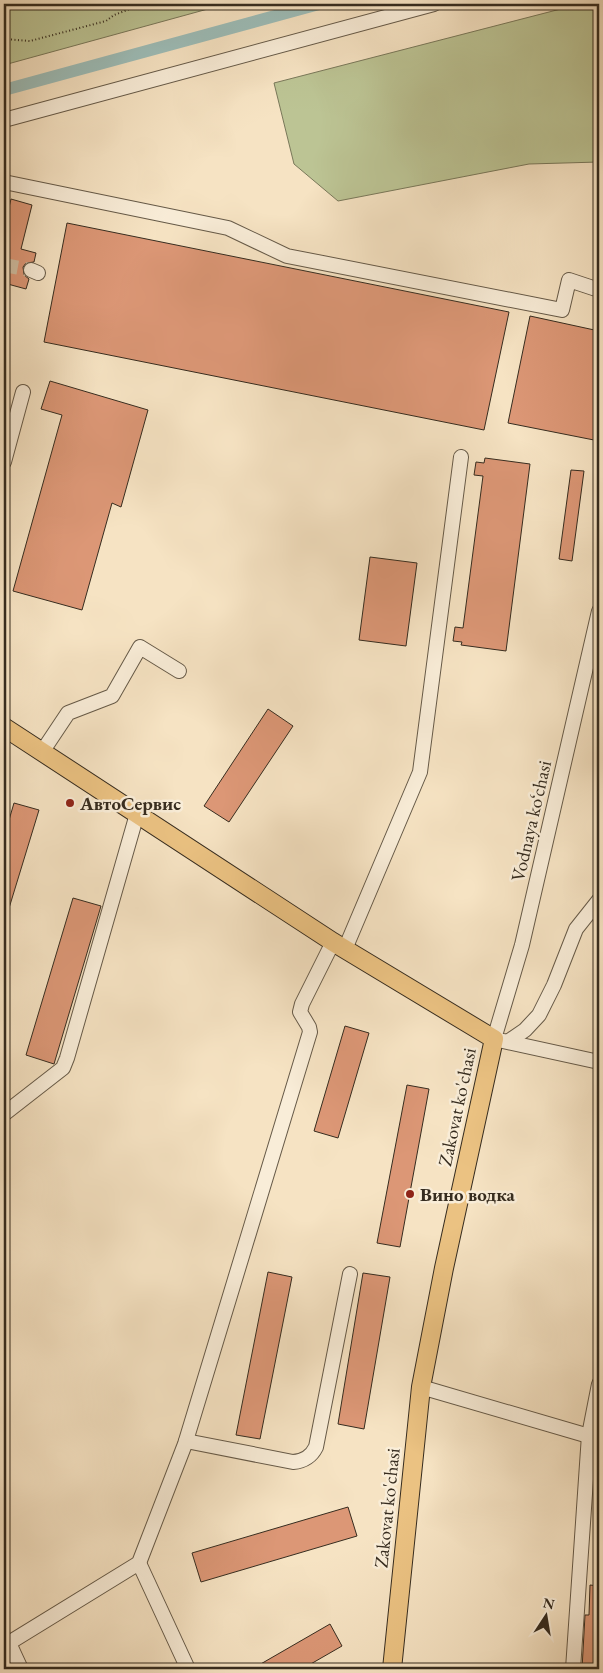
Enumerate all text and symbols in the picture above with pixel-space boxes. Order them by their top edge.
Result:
street label: Vodnaya ko‘chasi [505,758,557,884]
place label: АвтоСервис [79,791,181,816]
marker: АвтоСервис [64,797,76,809]
street label: Zakovat ko'chasi [432,1045,482,1169]
place label: Вино водка [420,1182,516,1207]
marker: Вино водка [404,1188,416,1200]
street label: Zakovat ko'chasi [368,1446,406,1569]
north arrow [520,1590,570,1640]
text: N [541,1593,557,1613]

